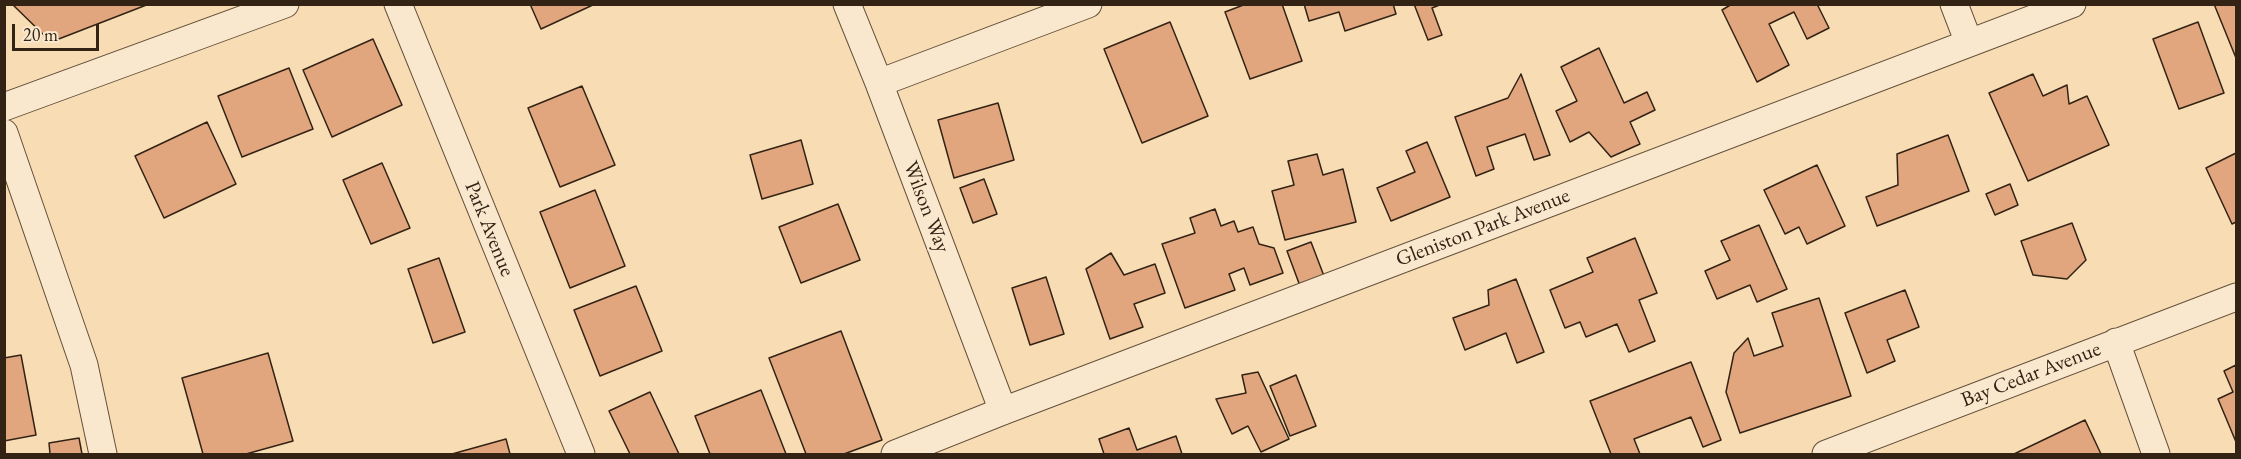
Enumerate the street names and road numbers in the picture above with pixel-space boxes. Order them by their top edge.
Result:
street label: Wilson Way [897,158,955,256]
street label: Park Avenue [459,178,519,280]
street label: Gleniston Park Avenue [1393,183,1573,273]
street label: Bay Cedar Avenue [1958,337,2104,413]

